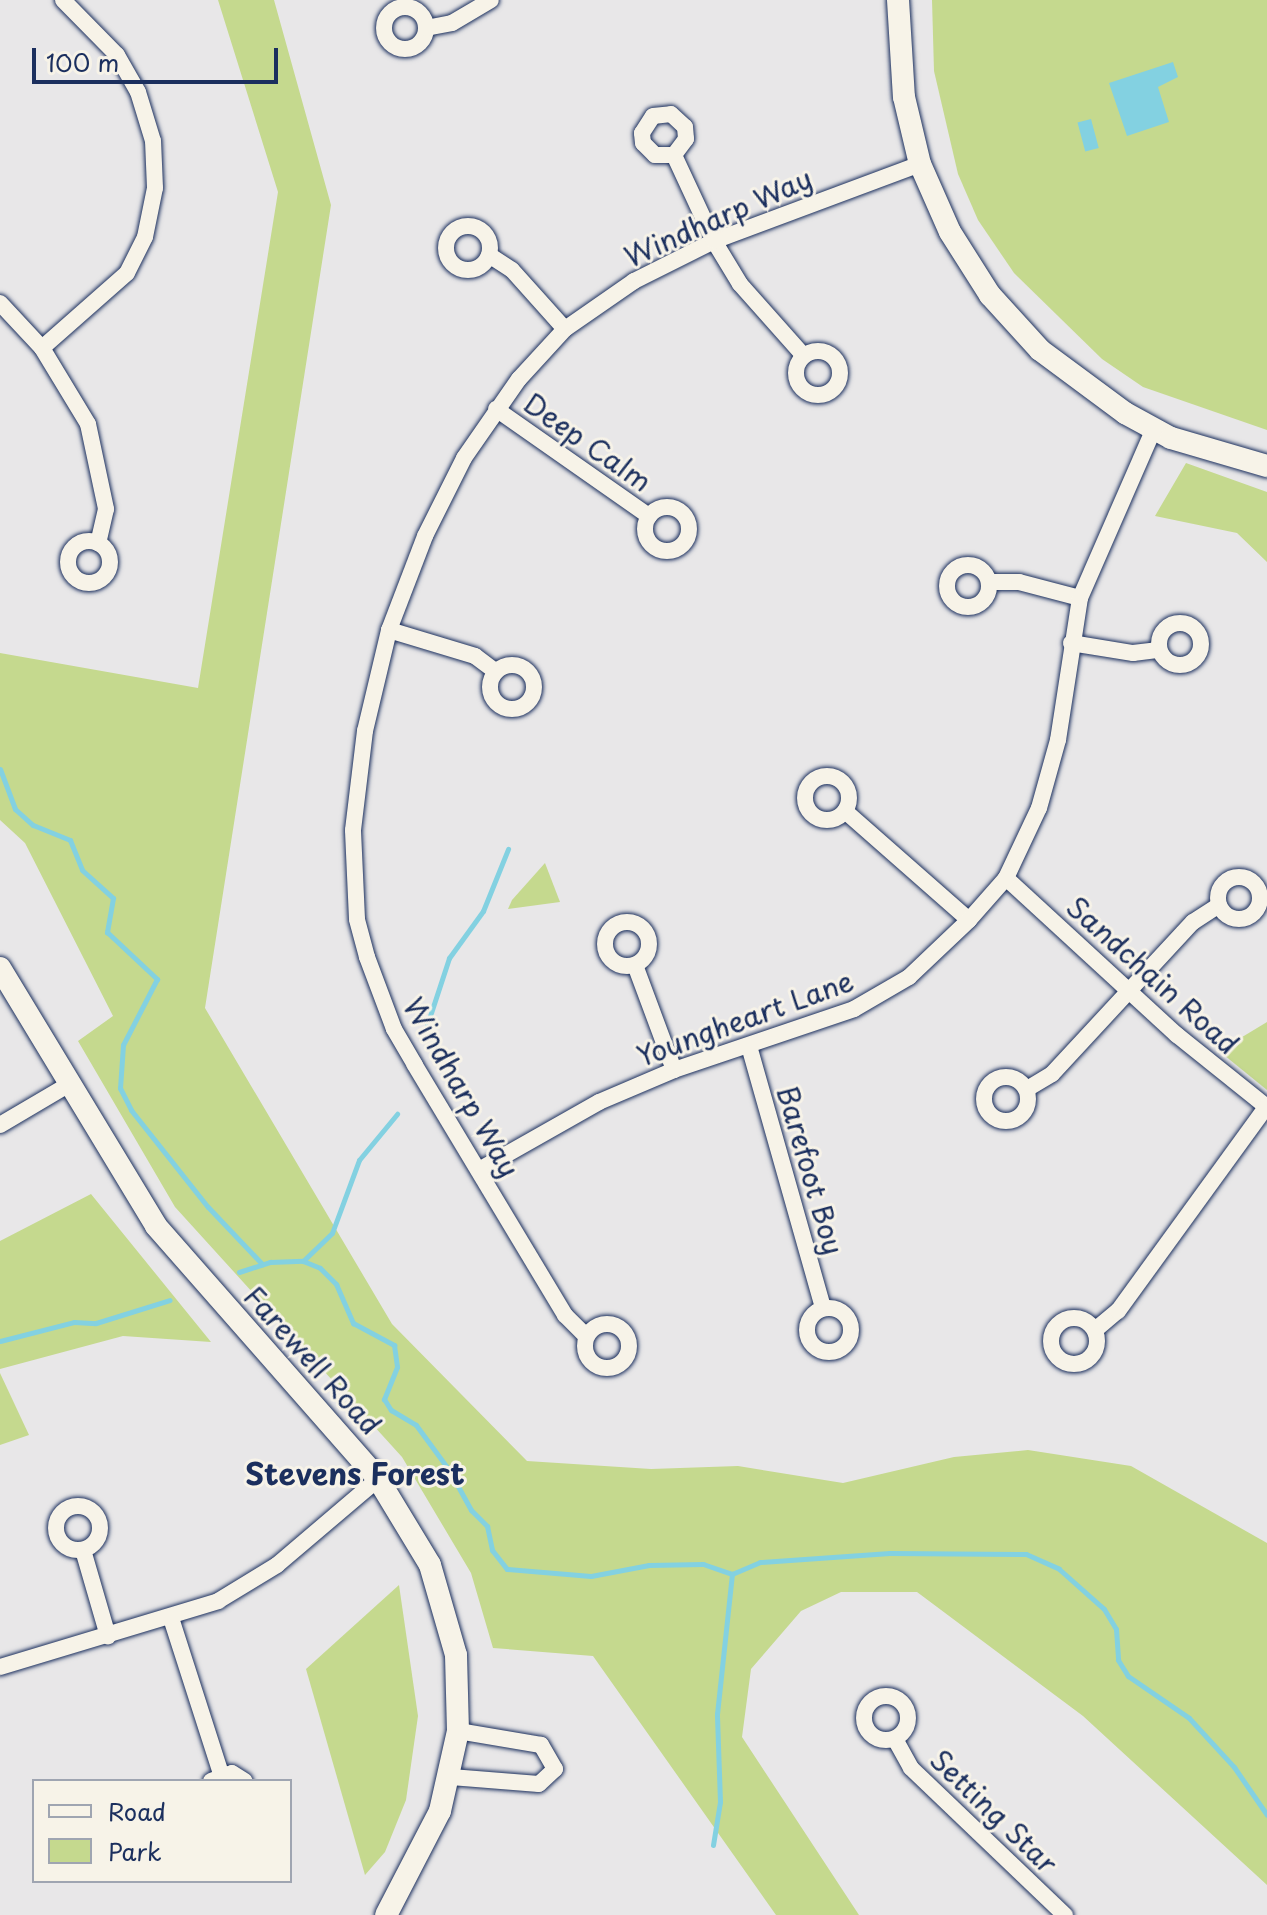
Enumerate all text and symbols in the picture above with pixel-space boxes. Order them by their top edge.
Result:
scale bar [36,32,282,82]
text: 100 m [46,44,119,80]
street label: Windharp Way [618,160,818,274]
street label: Deep Calm [517,385,659,499]
street label: Sandchain Road [1061,889,1245,1061]
street label: Youngheart Lane [633,963,857,1073]
street label: Windharp Way [397,991,527,1183]
street label: Barefoot Boy [771,1081,851,1259]
street label: Farewell Road [237,1279,389,1441]
district label: Stevens Forest [245,1455,465,1491]
street label: Setting Star [924,1742,1064,1880]
legend [32,1779,292,1883]
text: Road [108,1793,166,1829]
text: Park [108,1833,162,1869]

